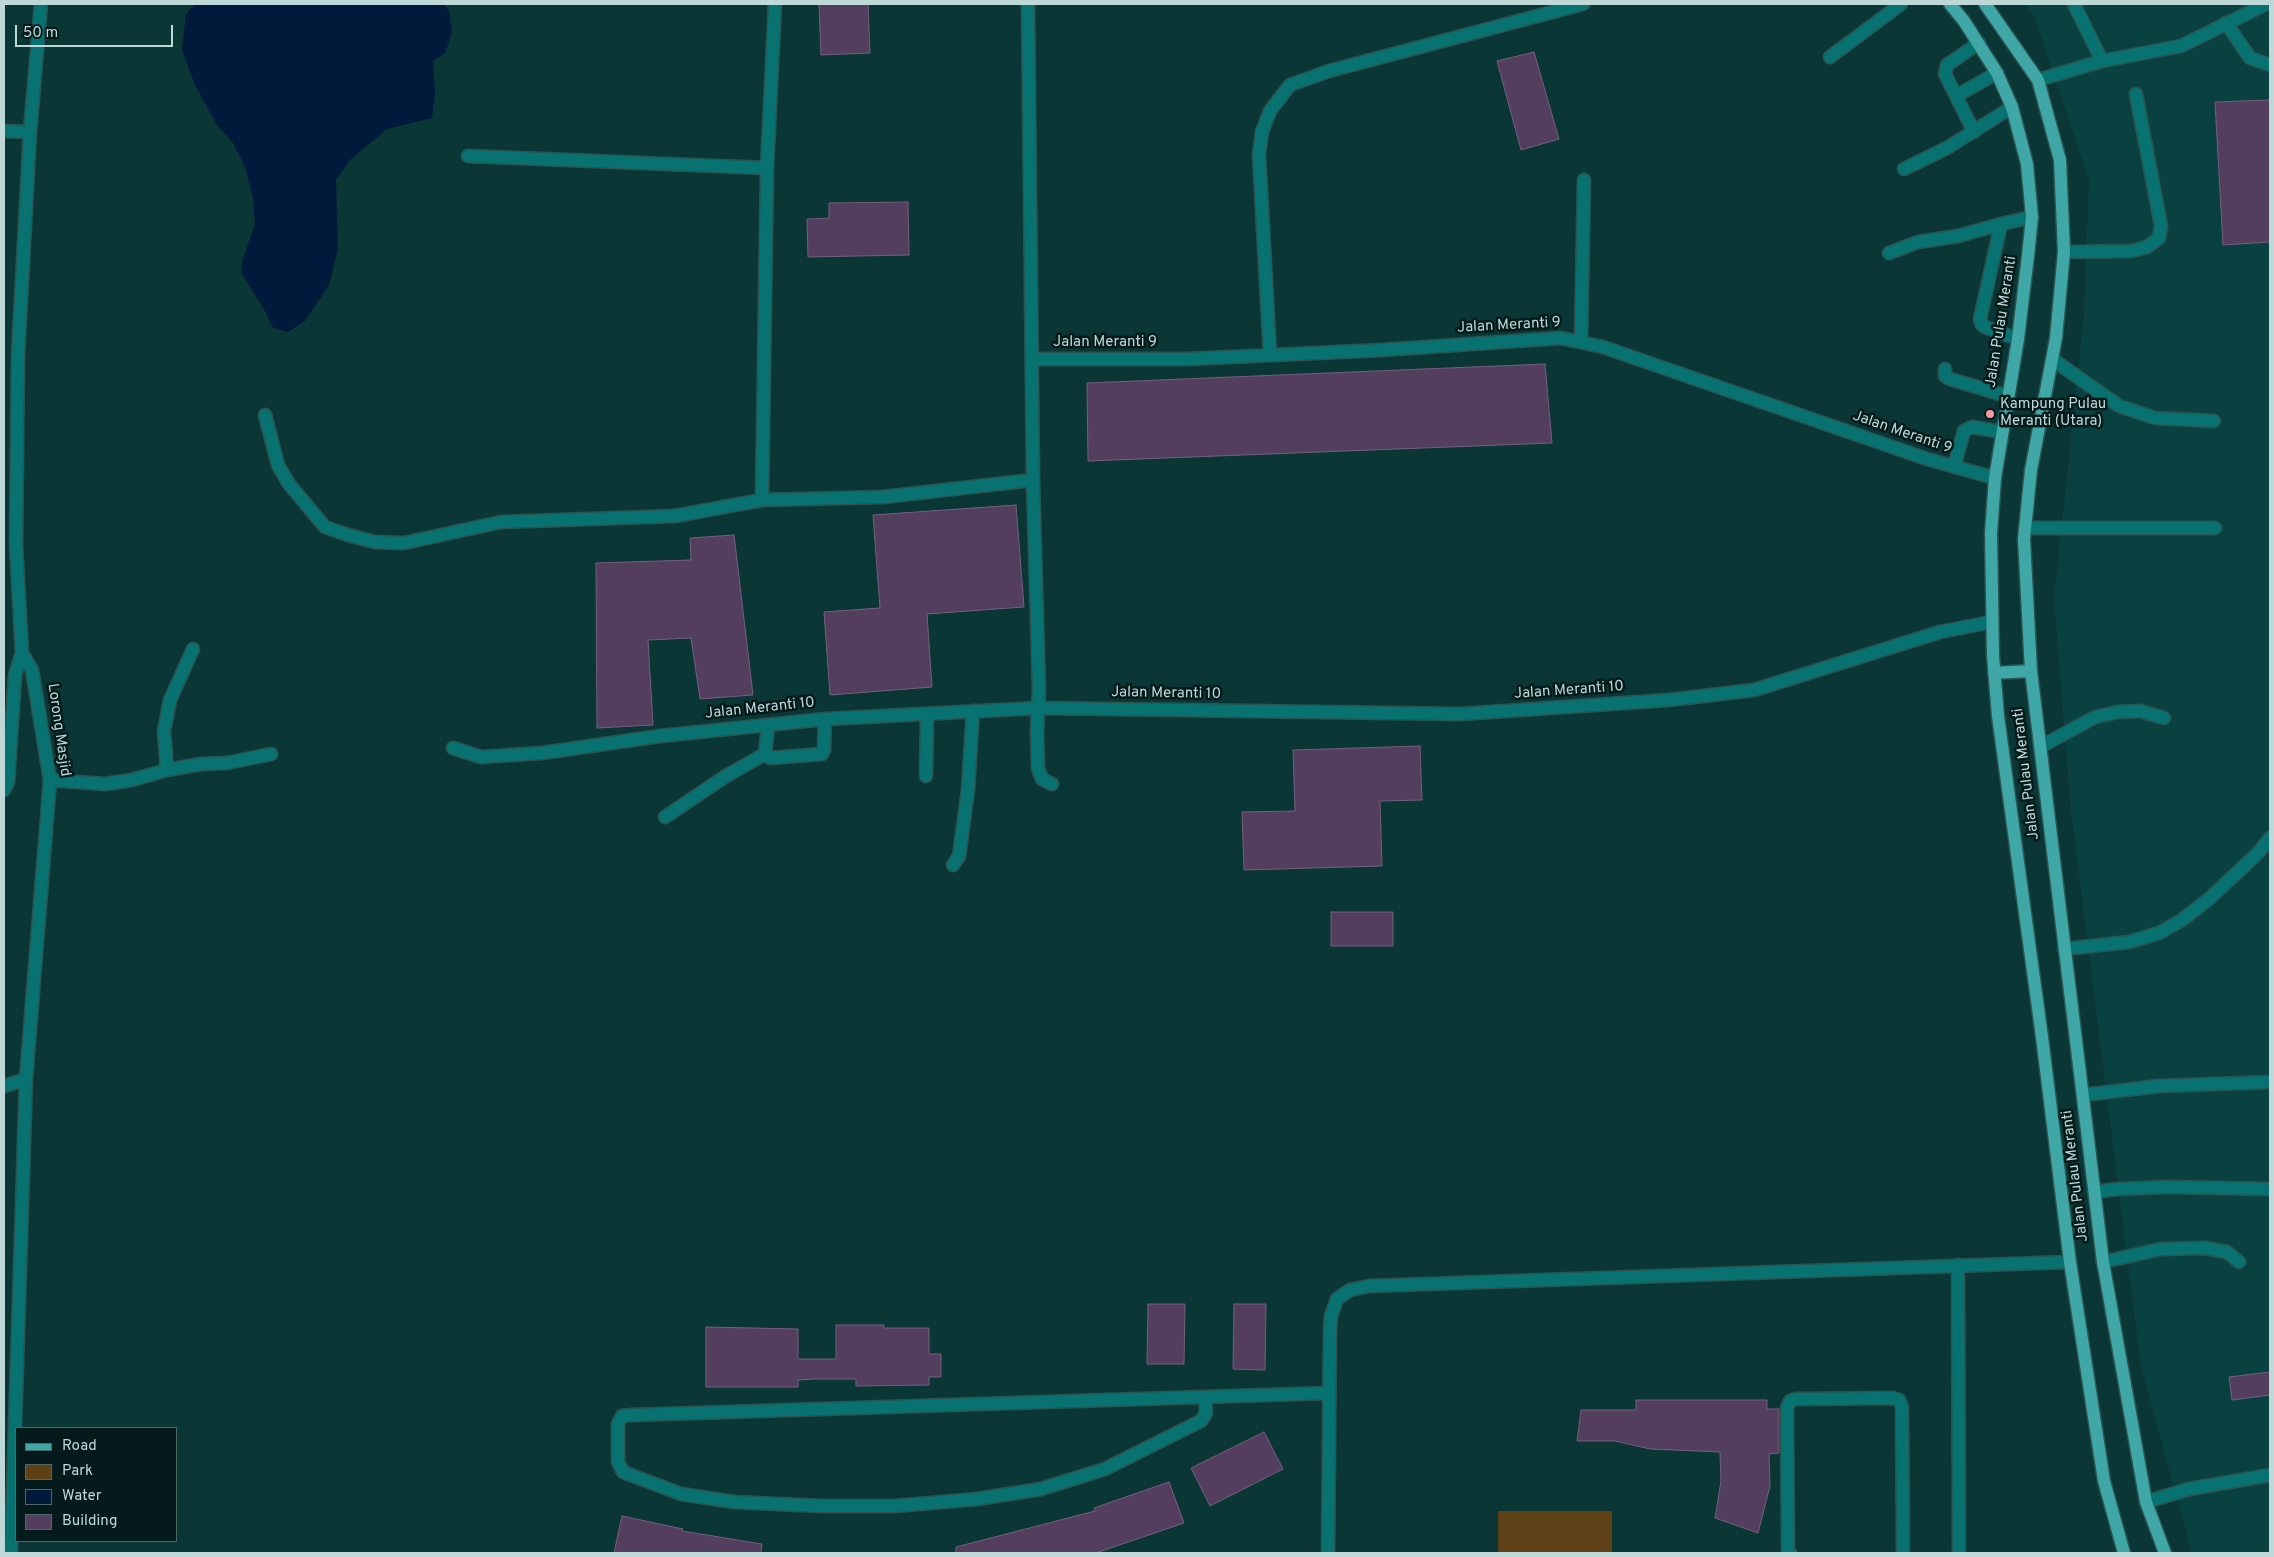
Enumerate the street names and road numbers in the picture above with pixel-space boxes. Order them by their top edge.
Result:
street label: Jalan Pulau Meranti [1983,255,2021,389]
street label: Jalan Meranti 9 [1457,314,1561,338]
street label: Jalan Meranti 9 [1053,334,1157,352]
street label: Jalan Meranti 9 [1850,408,1954,458]
street label: Jalan Meranti 10 [1513,678,1625,704]
street label: Lorong Masjid [43,682,73,778]
street label: Jalan Meranti 10 [1111,684,1221,704]
street label: Jalan Meranti 10 [704,694,816,724]
street label: Jalan Pulau Meranti [2010,707,2044,841]
street label: Jalan Pulau Meranti [2059,1109,2093,1243]

